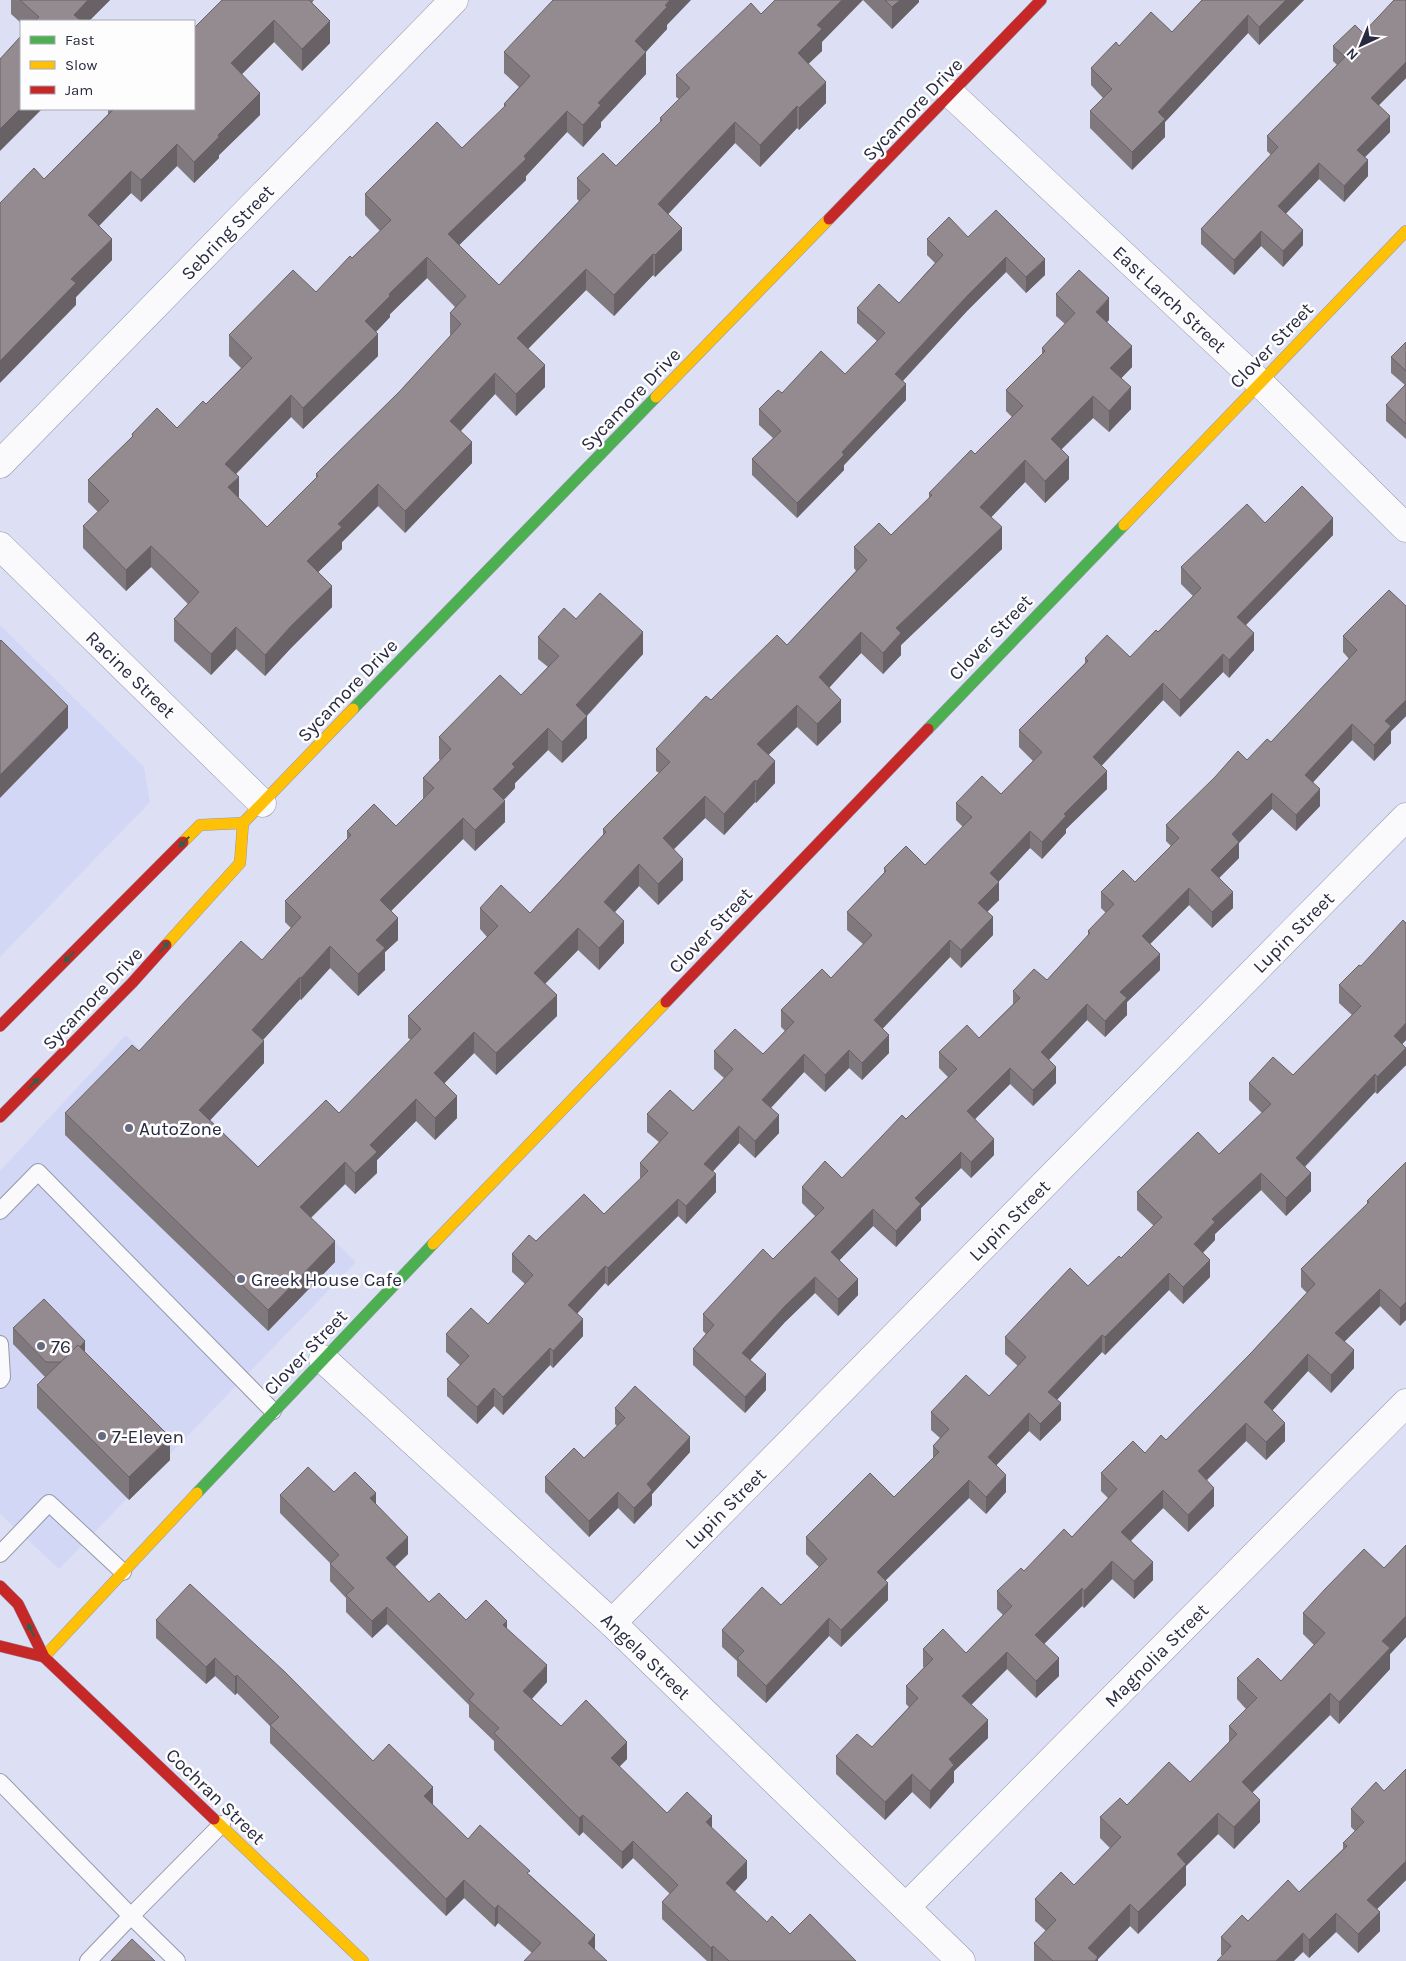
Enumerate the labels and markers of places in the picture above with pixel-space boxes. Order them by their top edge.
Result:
place label: AutoZone [139,1118,222,1140]
marker: AutoZone [123,1122,135,1134]
place label: Greek House Cafe [251,1269,402,1291]
marker: Greek House Cafe [235,1273,247,1285]
place label: 76 [51,1336,71,1358]
marker: 76 [35,1340,47,1352]
place label: 7-Eleven [112,1426,184,1448]
marker: 7-Eleven [96,1430,108,1442]

